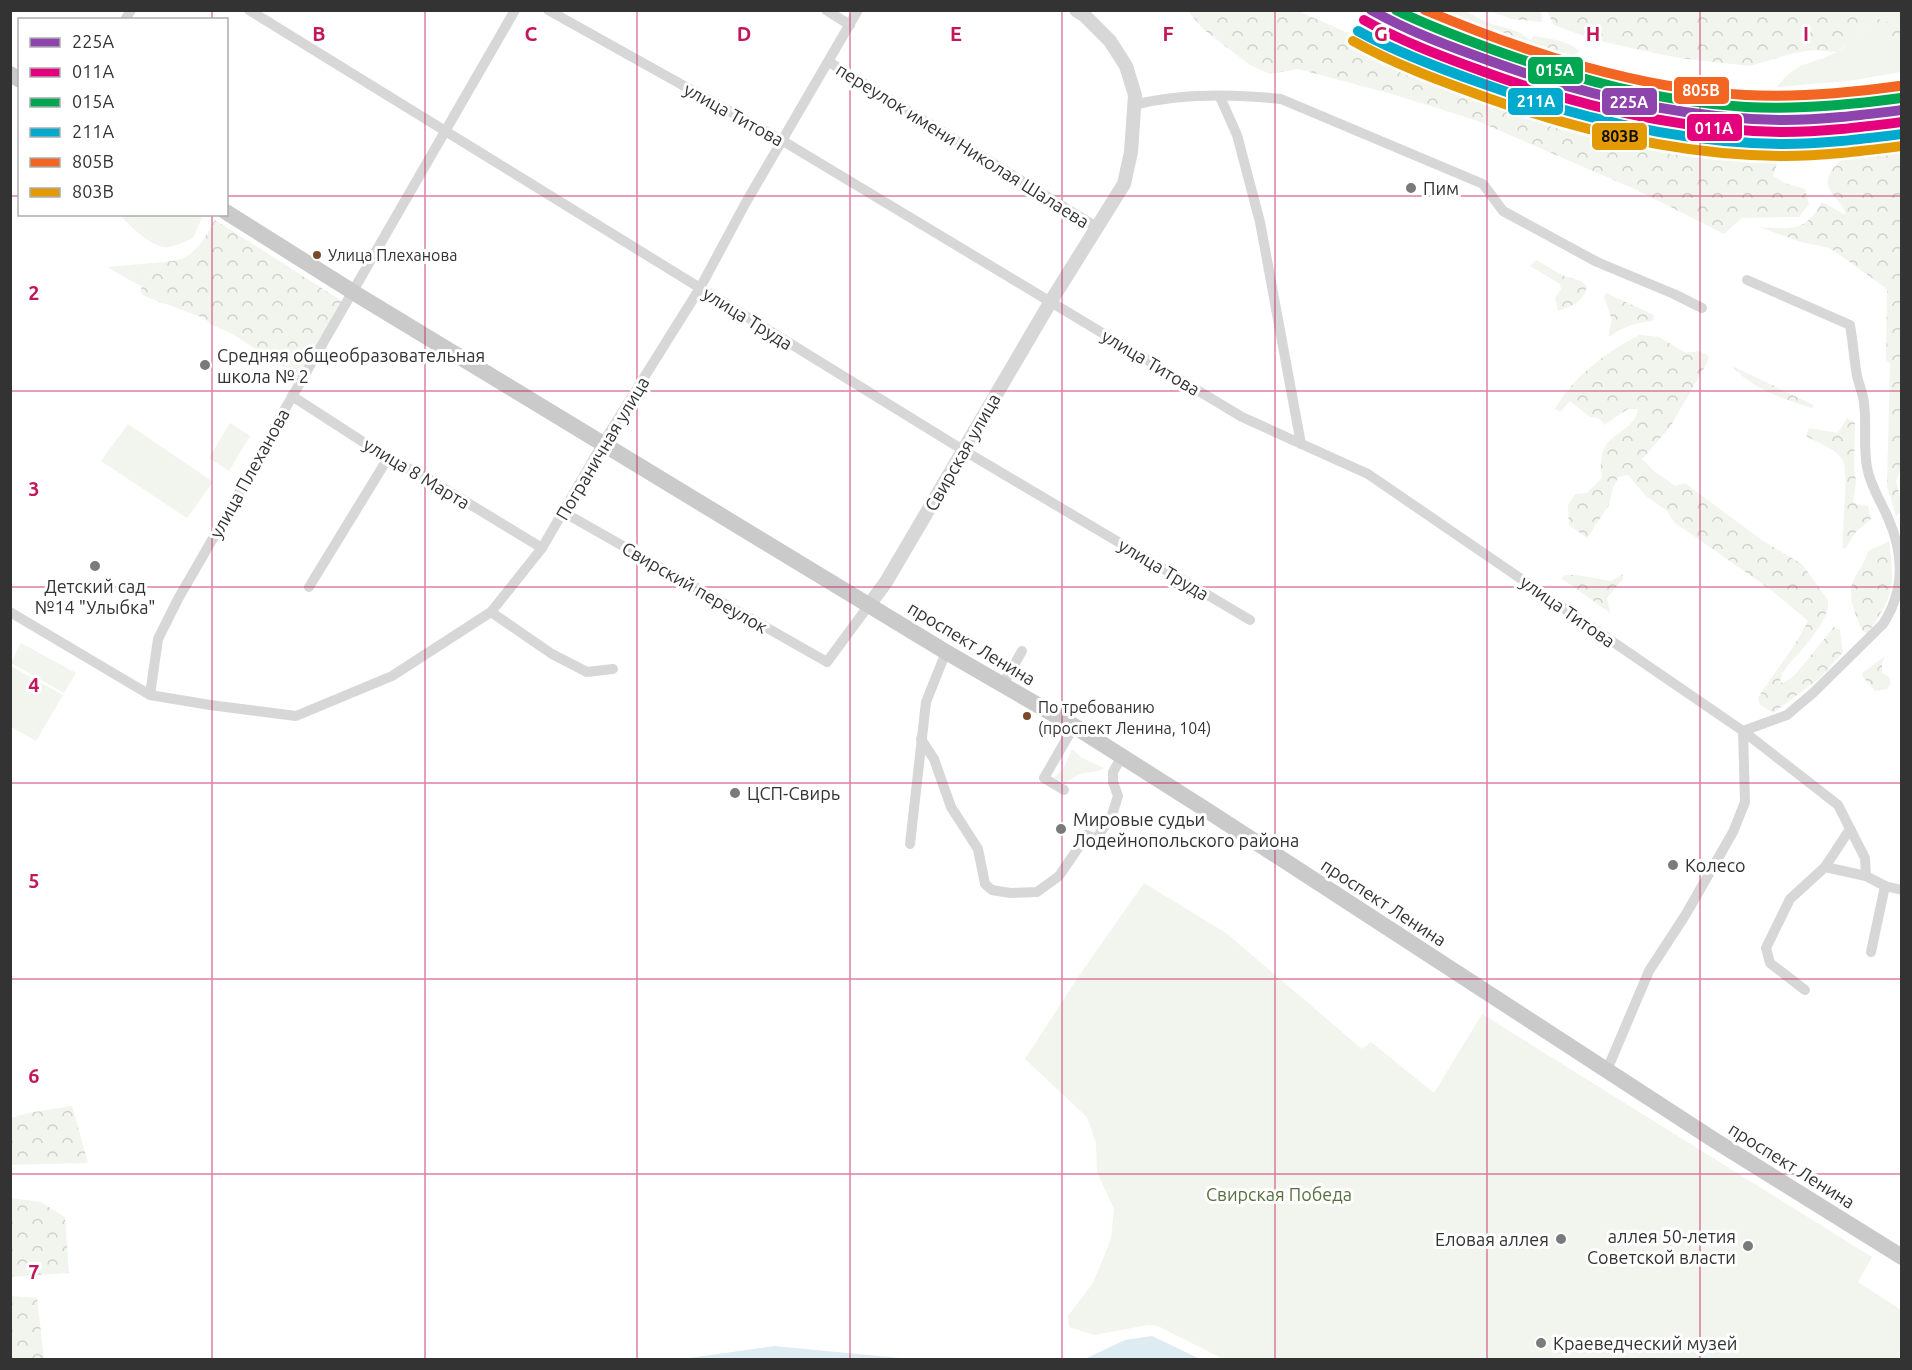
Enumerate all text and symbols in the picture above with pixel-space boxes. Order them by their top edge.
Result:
legend [18,18,228,216]
text: B [312,22,326,45]
text: C [525,22,538,45]
text: D [737,22,751,45]
text: E [950,22,962,45]
text: F [1162,22,1174,45]
text: G [1374,22,1388,45]
text: H [1586,22,1600,45]
text: I [1803,22,1809,45]
text: 225А [72,31,114,51]
line badge: 015А [1527,56,1584,85]
street label: переулок имени Николая Шалаева [833,59,1093,231]
text: 011А [72,61,114,81]
text: 015А [1536,61,1575,79]
line badge: 805В [1673,76,1730,105]
street label: улица Титова [681,78,787,150]
text: 805В [1682,81,1720,99]
line badge: 211А [1507,87,1564,116]
line badge: 225А [1601,87,1658,116]
text: 015А [72,91,114,111]
text: 211А [1517,92,1556,110]
text: 225А [1610,93,1649,111]
line badge: 011А [1686,113,1743,142]
text: 011А [1695,119,1734,137]
text: 211А [72,121,114,141]
line badge: 803В [1591,122,1648,151]
text: 803В [1601,127,1639,145]
text: 805В [72,151,114,171]
place label: Пим [1423,178,1459,198]
text: 803В [72,181,114,201]
marker: Пим [1404,181,1418,195]
place label: Улица Плеханова [328,246,457,264]
marker: Улица Плеханова [311,249,323,261]
text: 2 [28,281,40,304]
street label: улица Труда [700,283,796,353]
street label: улица Титова [1098,325,1204,399]
place label: Средняя общеобразовательная школа № 2 [217,345,485,386]
marker: Средняя общеобразовательная школа № 2 [198,358,212,372]
street label: Пограничная улица [551,373,653,523]
street label: Свирская улица [920,390,1004,514]
street label: улица Плеханова [205,405,293,541]
street label: улица 8 Марта [360,433,474,513]
text: 3 [28,477,40,500]
street label: улица Труда [1115,534,1213,604]
street label: Свирский переулок [619,537,771,637]
marker: Детский сад №14 "Улыбка" [88,559,102,573]
street label: улица Титова [1517,571,1619,651]
place label: Детский сад №14 "Улыбка" [35,576,155,617]
street label: проспект Ленина [905,597,1039,689]
text: 4 [28,673,40,696]
place label: По требованию (проспект Ленина, 104) [1038,698,1211,738]
marker: По требованию (проспект Ленина, 104) [1021,710,1033,722]
place label: ЦСП-Свирь [747,783,840,803]
marker: ЦСП-Свирь [728,786,742,800]
place label: Мировые судьи Лодейнопольского района [1073,809,1299,850]
marker: Мировые судьи Лодейнопольского района [1054,822,1068,836]
street label: проспект Ленина [1318,854,1450,950]
place label: Колесо [1685,855,1746,875]
marker: Колесо [1666,858,1680,872]
text: 5 [28,869,40,892]
text: 6 [28,1064,40,1087]
street label: проспект Ленина [1725,1118,1859,1212]
park label: Свирская Победа [1206,1184,1352,1204]
place label: аллея 50-летия Советской власти [1587,1226,1736,1267]
place label: Еловая аллея [1435,1229,1549,1249]
marker: Еловая аллея [1554,1232,1568,1246]
marker: аллея 50-летия Советской власти [1741,1239,1755,1253]
text: 7 [28,1260,40,1283]
place label: Краеведческий музей [1553,1333,1738,1353]
marker: Краеведческий музей [1534,1336,1548,1350]

